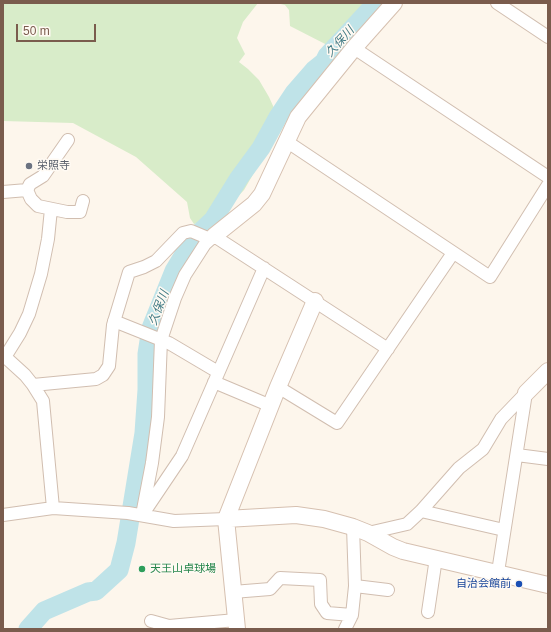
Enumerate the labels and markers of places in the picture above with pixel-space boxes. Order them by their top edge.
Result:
place label: 栄照寺 [37,159,70,173]
marker: 栄照寺 [24,161,34,171]
place label: 天王山卓球場 [150,562,216,576]
marker: 天王山卓球場 [137,564,147,574]
place label: 自治会館前 [456,577,511,591]
marker: 自治会館前 [514,579,524,589]

